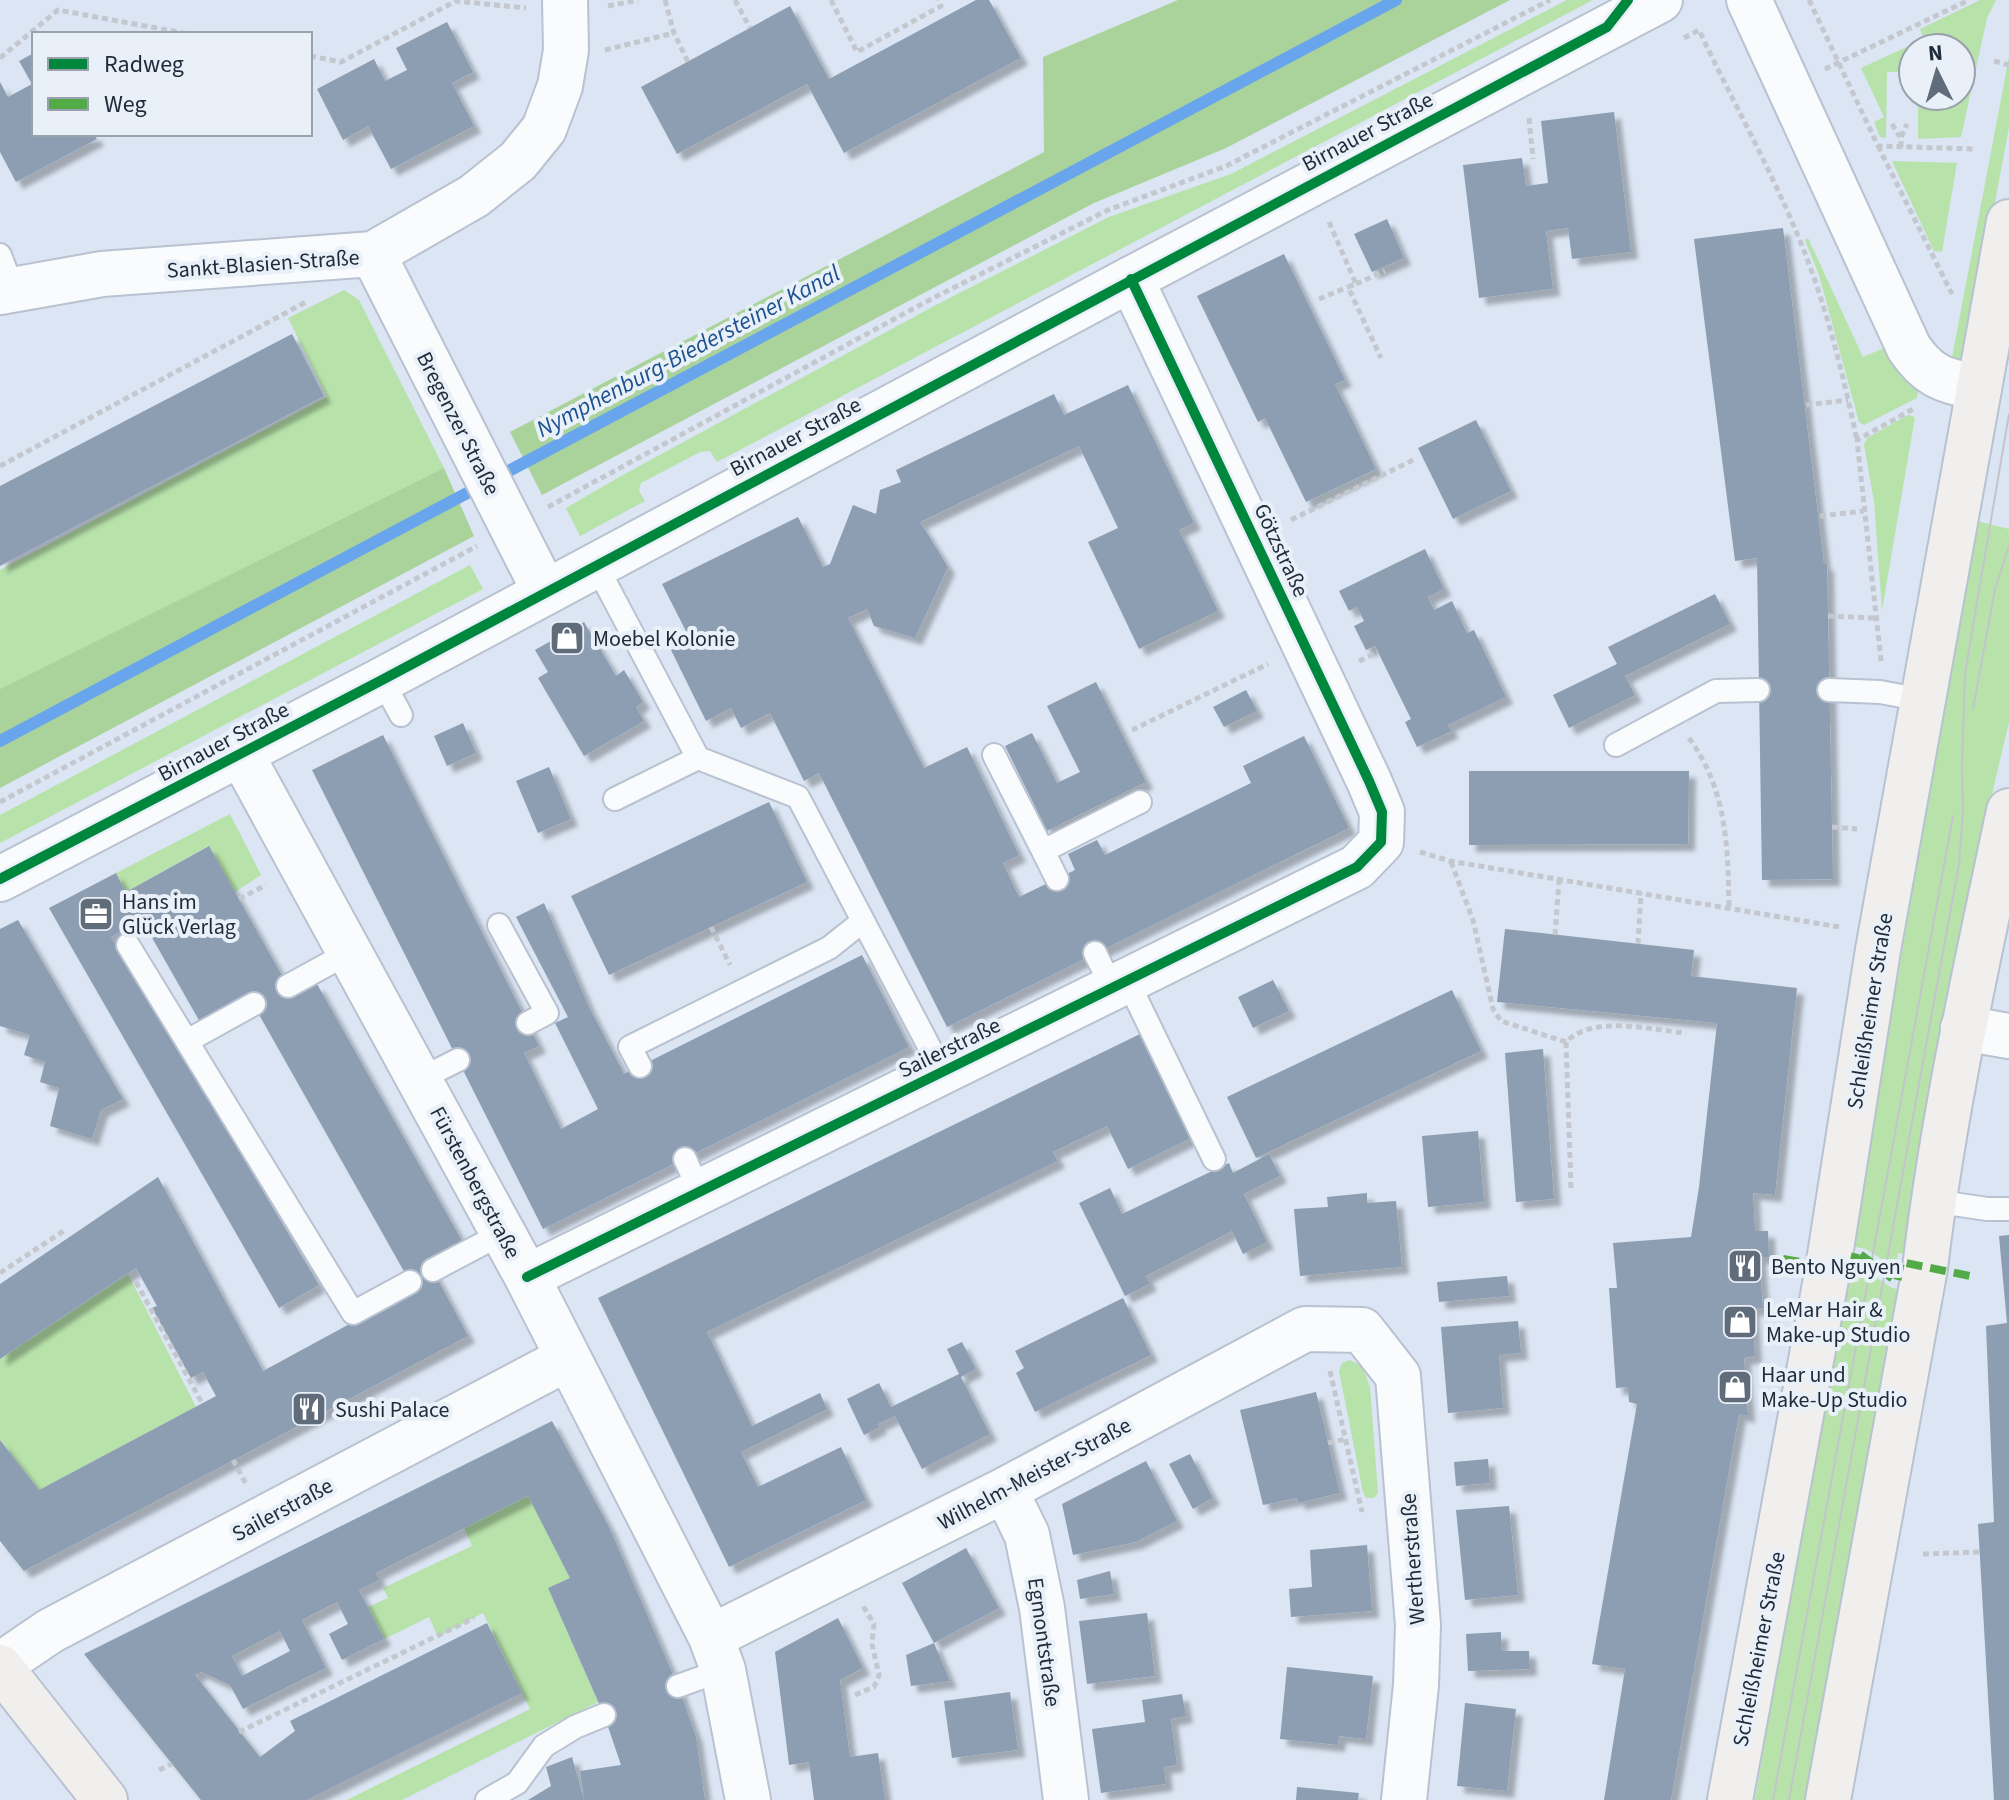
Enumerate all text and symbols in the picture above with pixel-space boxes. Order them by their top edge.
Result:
legend [32,32,312,136]
north arrow [1897,32,1977,112]
text: N [1927,36,1944,70]
text: Radweg [104,47,184,82]
street label: Birnauer Straße [1296,84,1439,180]
text: Weg [104,87,147,122]
street label: Sankt-Blasien-Straße [166,241,361,287]
water label: Nymphenburg-Biedersteiner Kanal [530,256,846,447]
street label: Bregenzer Straße [408,346,508,501]
street label: Birnauer Straße [724,389,867,485]
street label: Götzstraße [1245,498,1317,603]
shop icon: Moebel Kolonie [548,619,586,657]
place label: Moebel Kolonie [593,623,735,655]
street label: Birnauer Straße [152,694,295,790]
place label: Hans im Glück Verlag [122,886,236,943]
office icon: Hans im Glück Verlag [77,895,115,933]
street label: Schleißheimer Straße [1839,911,1901,1112]
street label: Sailerstraße [893,1009,1006,1086]
street label: Fürstenbergstraße [421,1101,529,1264]
restaurant icon: Bento Nguyen [1726,1247,1764,1285]
place label: Bento Nguyen [1771,1251,1901,1283]
place label: LeMar Hair & Make-up Studio [1766,1294,1910,1351]
shop icon: LeMar Hair & Make-up Studio [1721,1303,1759,1341]
place label: Haar und Make-Up Studio [1761,1359,1908,1416]
shop icon: Haar und Make-Up Studio [1716,1368,1754,1406]
restaurant icon: Sushi Palace [290,1390,328,1428]
place label: Sushi Palace [335,1394,450,1426]
street label: Wilhelm-Meister-Straße [932,1409,1137,1538]
street label: Sailerstraße [226,1470,339,1550]
street label: Wertherstraße [1392,1492,1434,1626]
street label: Schleißheimer Straße [1724,1549,1794,1750]
street label: Egmontstraße [1019,1575,1069,1709]

